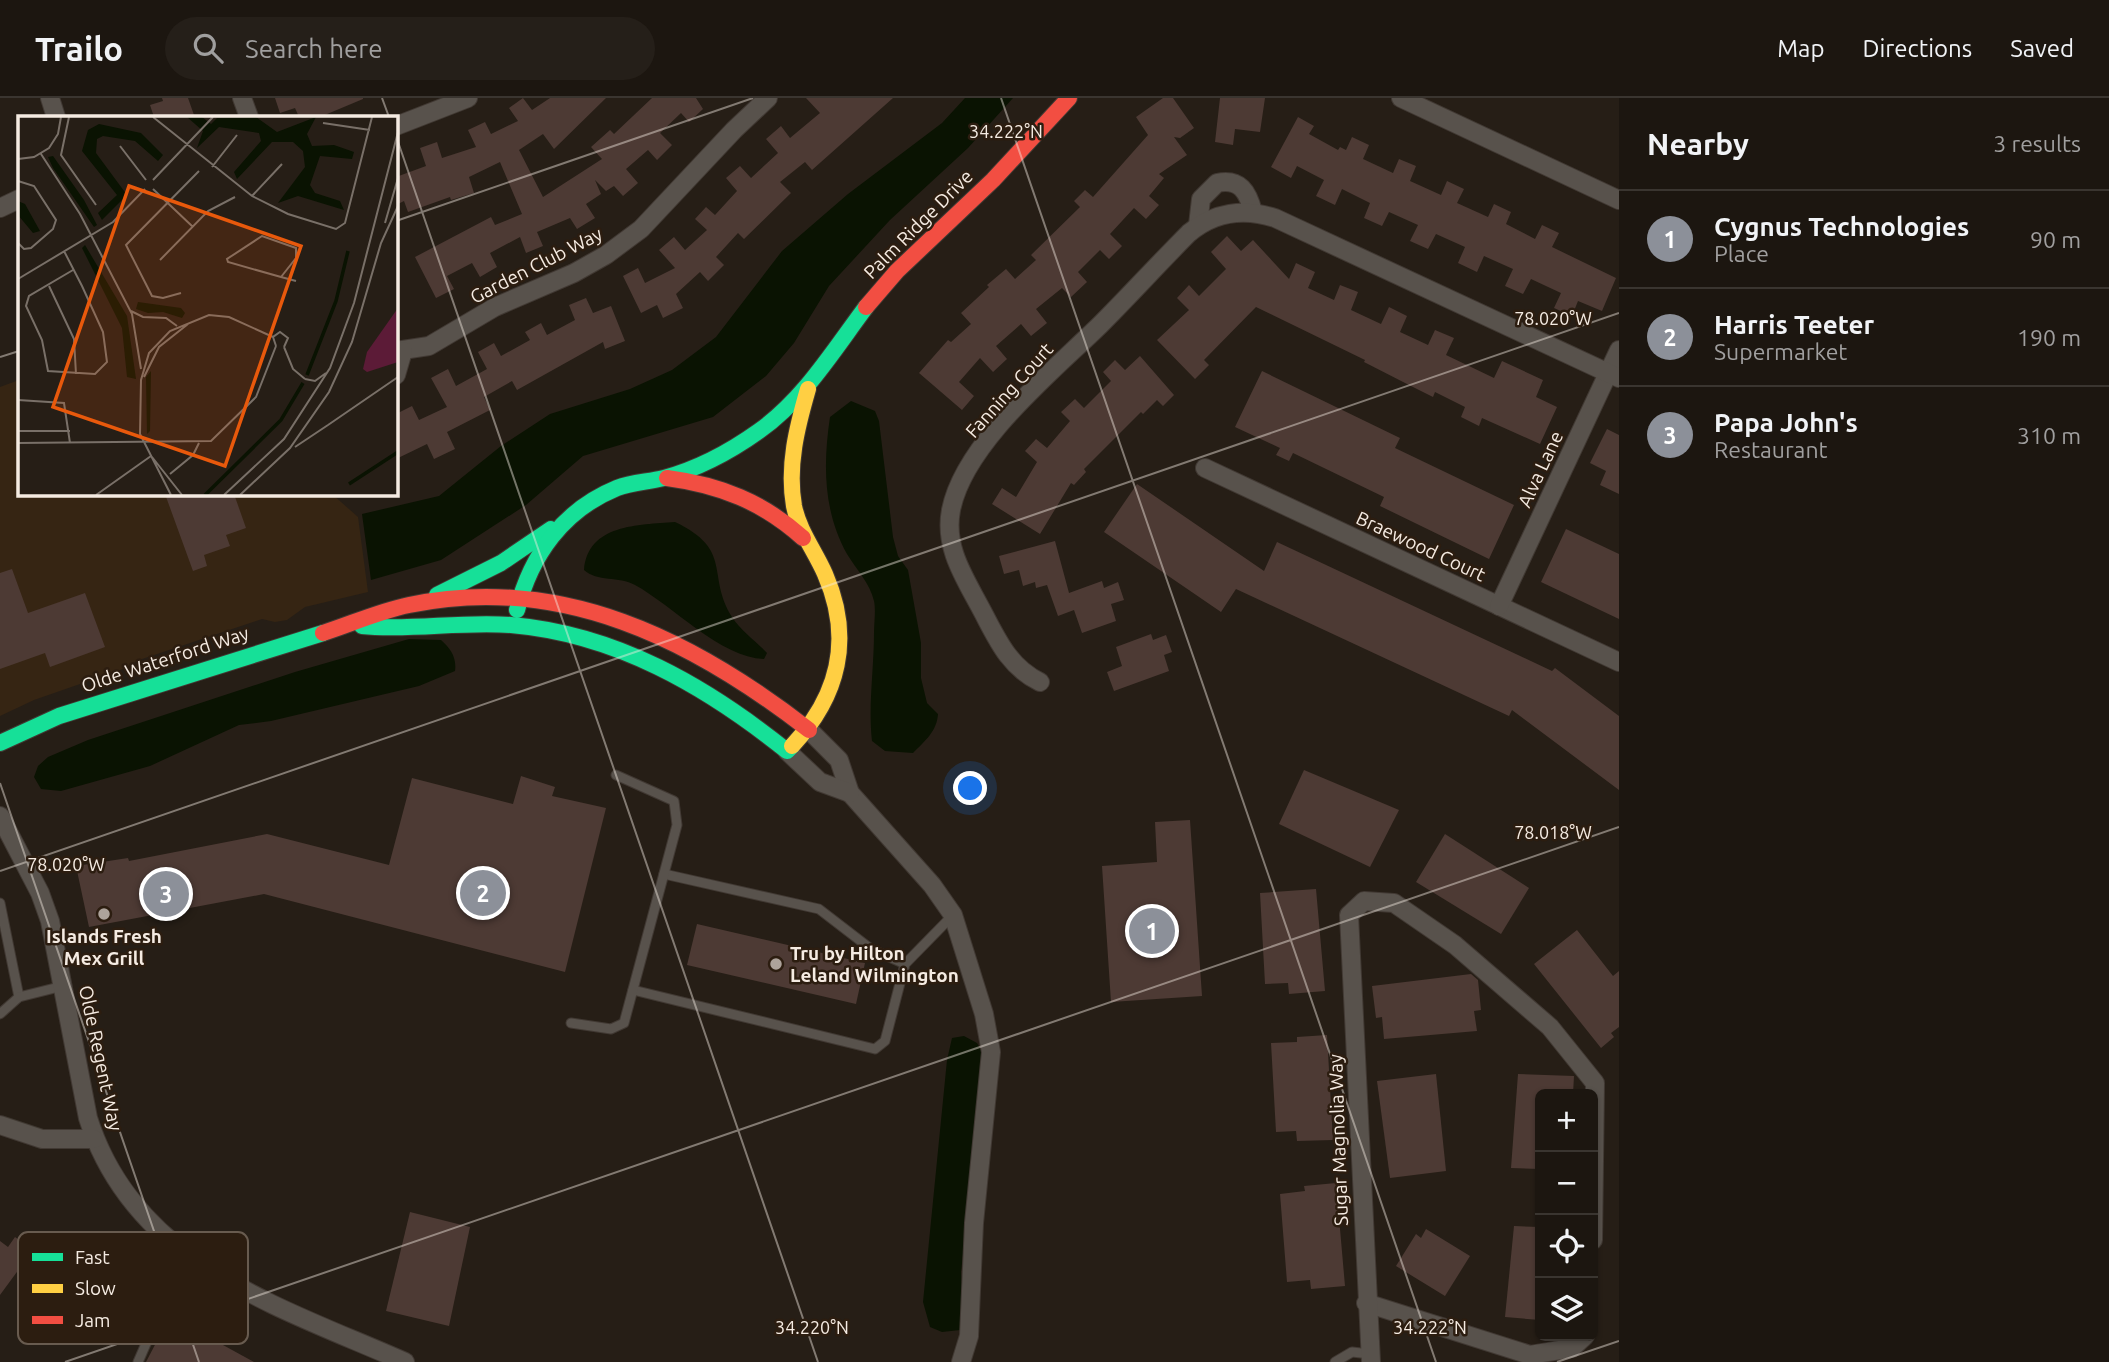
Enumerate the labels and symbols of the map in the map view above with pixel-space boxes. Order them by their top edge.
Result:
inset map [18,116,397,495]
text: 34.222°N [969,121,1043,141]
street label: Palm Ridge Drive [859,165,977,283]
street label: Garden Club Way [466,222,606,308]
text: 78.020°W [1514,308,1592,328]
street label: Fanning Court [961,338,1058,442]
street label: Alva Lane [1513,427,1567,511]
street label: Braewood Court [1353,506,1490,586]
street label: Olde Waterford Way [78,622,252,696]
your location [953,771,987,805]
text: 78.018°W [1514,822,1592,842]
text: 78.020°W [27,854,105,874]
pin: 2 [460,867,506,919]
pin: 3 [143,868,189,920]
pin: 1 [1129,905,1175,957]
marker: Islands Fresh Mex Grill [96,906,112,922]
place label: Islands Fresh Mex Grill [46,925,162,969]
place label: Tru by Hilton Leland Wilmington [790,942,959,986]
marker: Tru by Hilton Leland Wilmington [768,956,784,972]
street label: Olde Regent Way [75,983,127,1133]
street label: Sugar Magnolia Way [1324,1054,1352,1226]
legend [18,1232,248,1344]
text: Fast [75,1246,110,1268]
text: Slow [75,1277,116,1299]
text: Jam [75,1309,111,1331]
text: 34.220°N [775,1317,849,1337]
text: 34.222°N [1393,1317,1467,1337]

